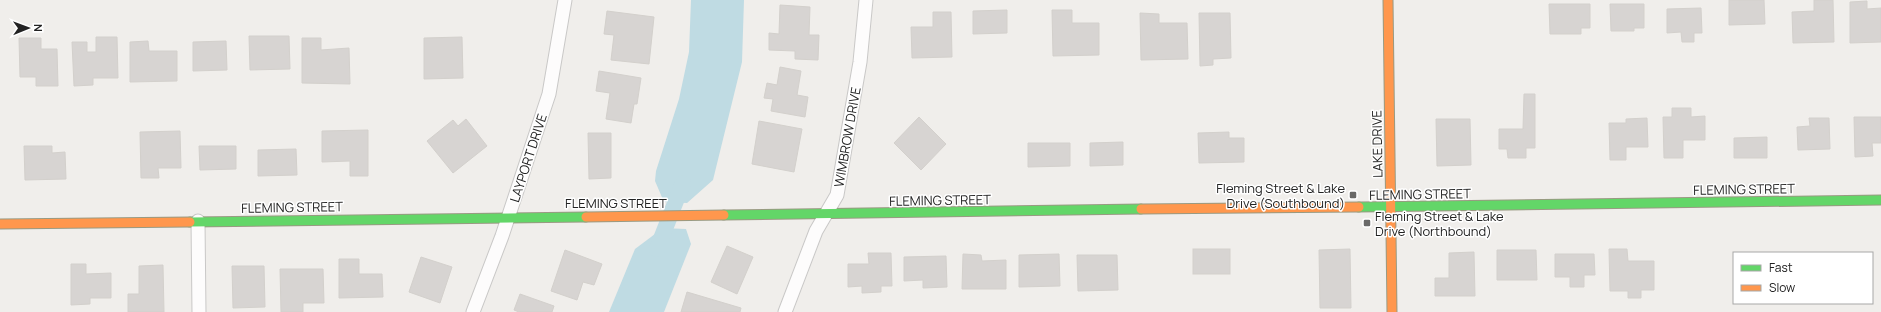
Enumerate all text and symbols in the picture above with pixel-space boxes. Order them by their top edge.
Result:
north arrow [8,8,48,48]
text: N [31,24,46,32]
street label: WIMBROW DRIVE [829,86,865,188]
street label: LAKE DRIVE [1367,110,1387,178]
street label: LAYPORT DRIVE [505,111,551,205]
place label: Fleming Street & Lake Drive (Southbound) [1216,179,1345,212]
street label: FLEMING STREET [1693,179,1795,199]
street label: FLEMING STREET [1369,184,1471,204]
street label: FLEMING STREET [889,190,991,210]
marker: Fleming Street & Lake Drive (Southbound) [1348,190,1358,200]
street label: FLEMING STREET [565,194,667,212]
street label: FLEMING STREET [241,197,343,217]
place label: Fleming Street & Lake Drive (Northbound) [1375,207,1504,240]
marker: Fleming Street & Lake Drive (Northbound) [1362,218,1372,228]
legend [1733,252,1873,304]
text: Fast [1769,259,1793,276]
text: Slow [1769,279,1795,296]

